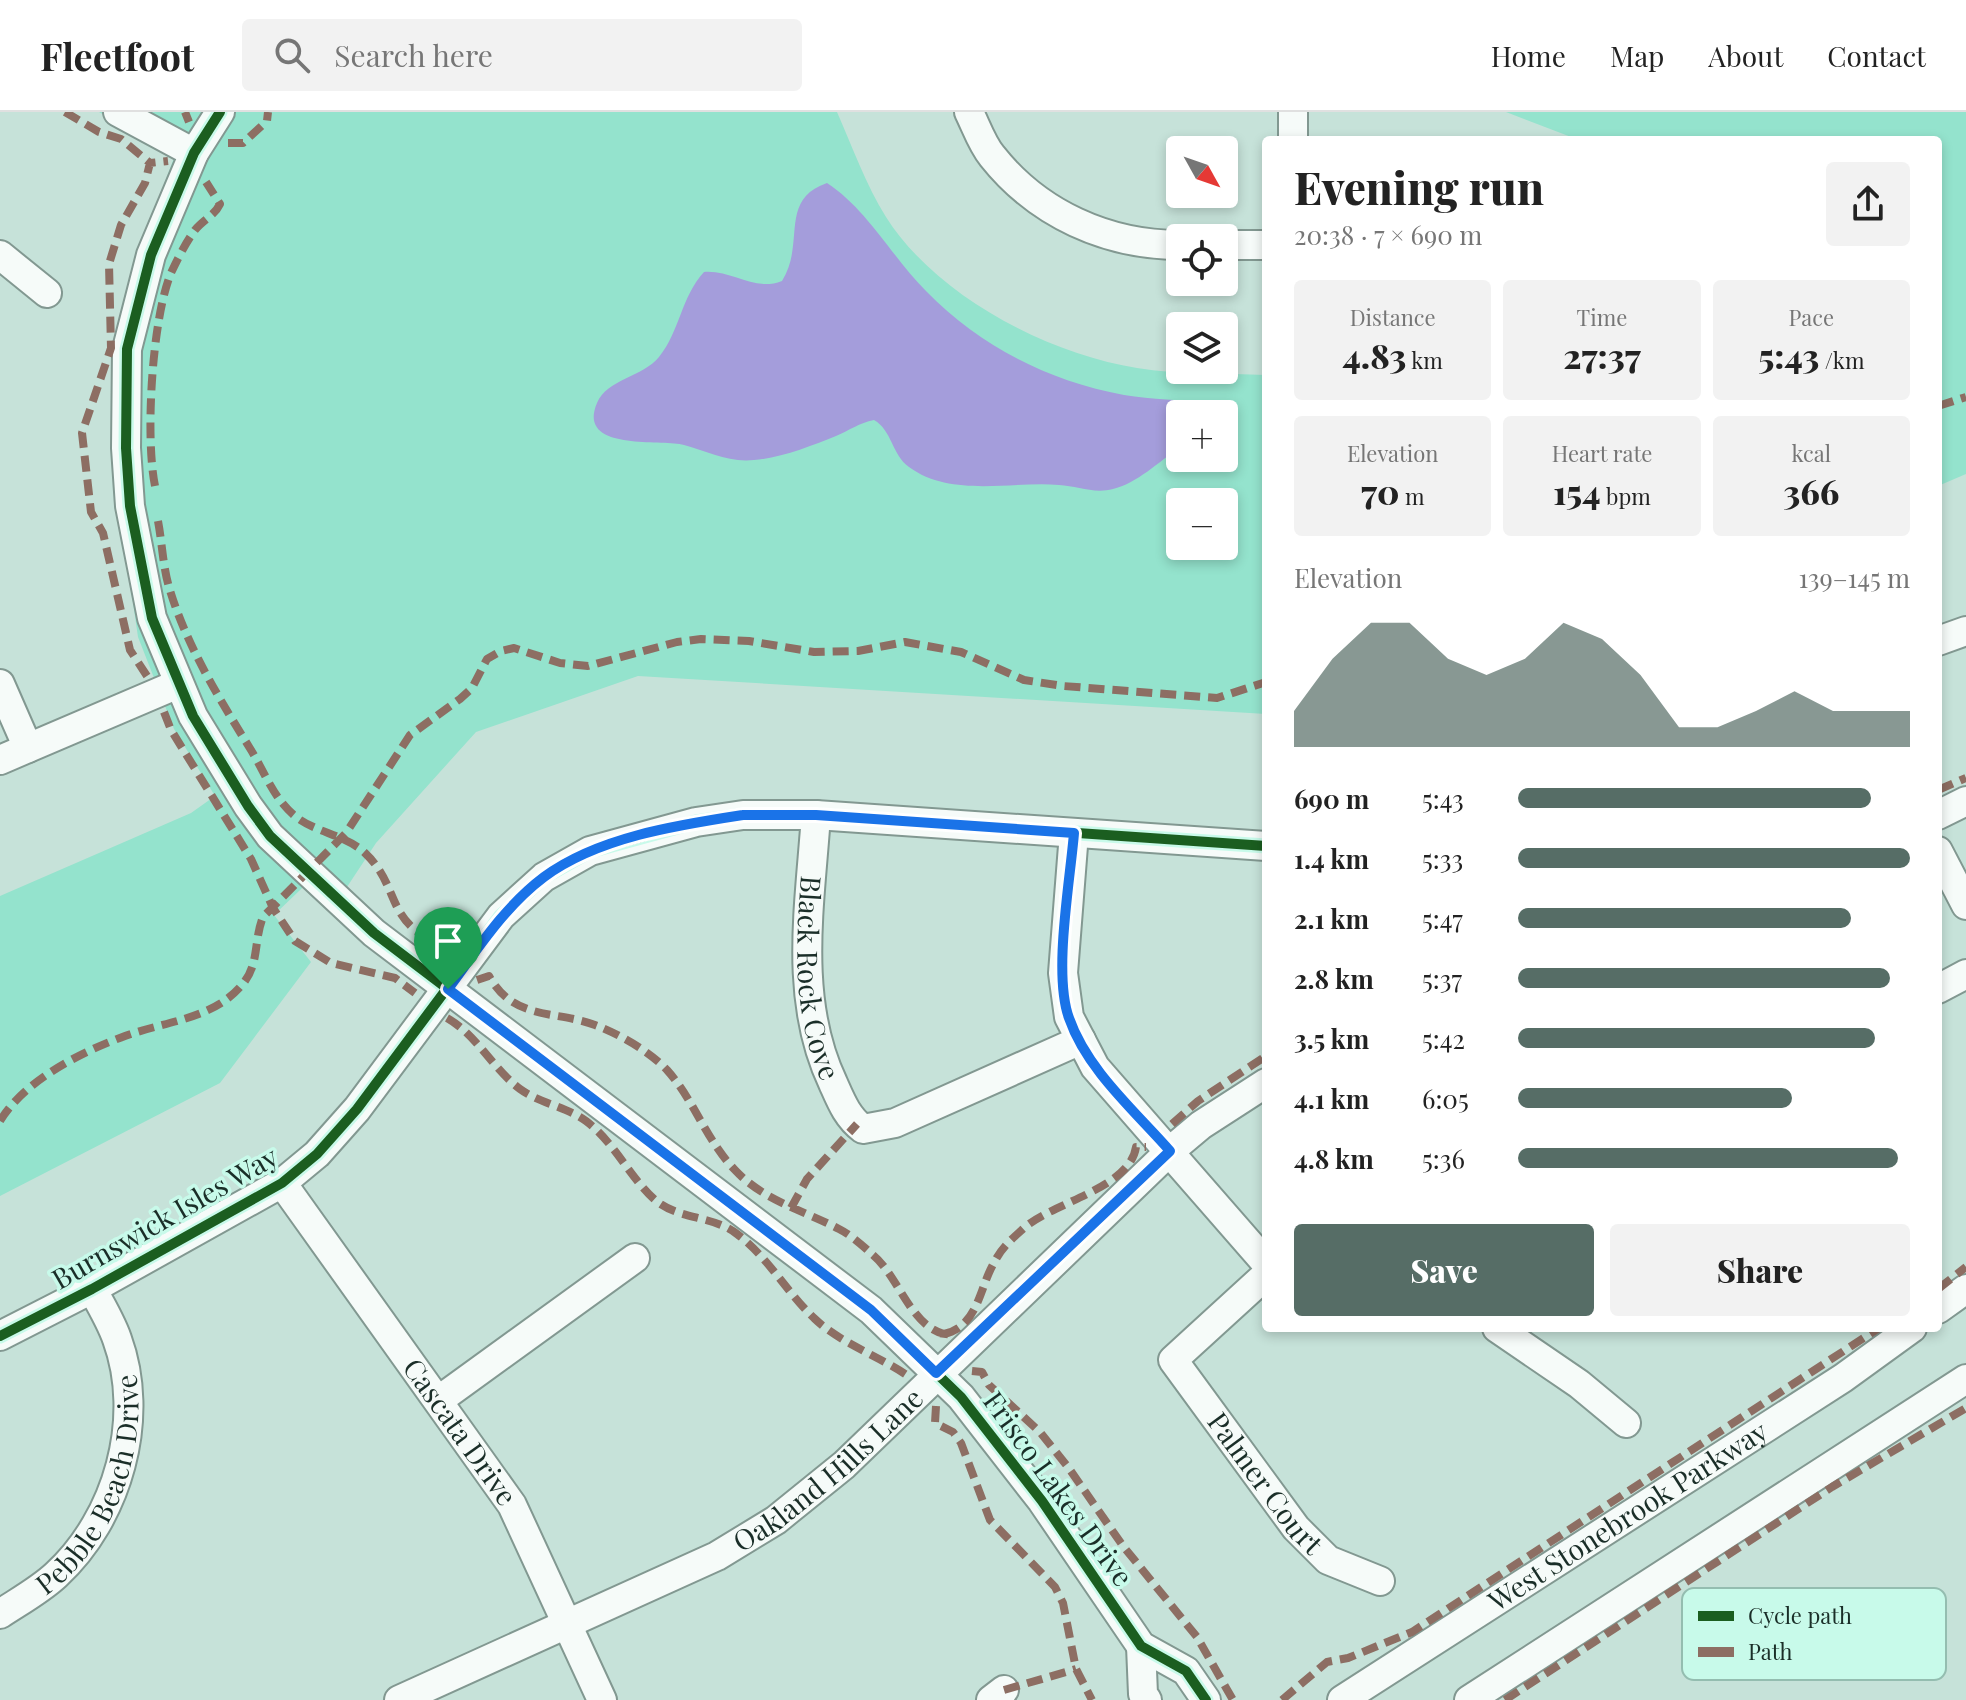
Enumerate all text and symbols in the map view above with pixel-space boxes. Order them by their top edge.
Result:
search box [242,19,802,91]
text: Fleetfoot [40,30,194,81]
icon: search [270,33,314,77]
text: Search here [334,35,493,75]
text: Home [1491,37,1566,74]
text: Map [1610,37,1664,74]
text: About [1708,37,1783,74]
text: Contact [1827,37,1926,74]
north arrow [1166,136,1238,208]
map controls [1166,136,1238,560]
text: Evening run [1294,157,1544,216]
button: share [1826,162,1910,246]
text: 20:38 · 7 × 690 m [1294,217,1482,252]
button: locate [1166,224,1238,296]
text: Distance [1350,302,1436,332]
text: Time [1577,302,1627,332]
text: Pace [1789,302,1834,332]
button: layers [1166,312,1238,384]
text: 4.83 [1343,332,1406,378]
text: 27:37 [1563,332,1641,378]
text: 5:43 [1758,332,1819,378]
text: km [1406,345,1443,375]
text: /km [1819,345,1864,375]
button: + [1166,400,1238,472]
text: Elevation [1347,438,1438,468]
text: Heart rate [1552,438,1652,468]
text: kcal [1792,438,1831,468]
text: 70 [1361,468,1399,514]
text: 154 [1553,468,1601,514]
text: 366 [1783,468,1839,514]
text: m [1399,481,1424,511]
text: bpm [1601,481,1651,511]
button: − [1166,488,1238,560]
text: Elevation [1294,560,1402,595]
text: 139–145 m [1799,560,1910,595]
text: 690 m [1294,781,1369,816]
text: 5:43 [1422,781,1464,816]
text: 1.4 km [1294,841,1369,876]
text: 5:33 [1422,841,1463,876]
street label: Black Rock Cove [790,874,849,1085]
text: 2.1 km [1294,901,1369,936]
text: 5:47 [1422,901,1463,936]
pin [414,907,482,989]
icon: arrive [426,919,470,963]
text: 2.8 km [1294,961,1374,996]
text: 5:37 [1422,961,1462,996]
text: 3.5 km [1294,1021,1369,1056]
text: 5:42 [1422,1021,1465,1056]
text: 4.1 km [1294,1081,1369,1116]
text: 6:05 [1422,1081,1469,1116]
street label: Burnswick Isles Way [45,1137,284,1296]
text: 4.8 km [1294,1141,1374,1176]
text: 5:36 [1422,1141,1465,1176]
button: Save [1294,1224,1594,1316]
button: Share [1610,1224,1910,1316]
street label: Cascata Drive [396,1350,526,1512]
street label: Pebble Beach Drive [27,1373,146,1602]
street label: Oakland Hills Lane [726,1379,930,1559]
street label: Frisco Lakes Drive [976,1383,1142,1593]
street label: Palmer Court [1200,1404,1332,1562]
street label: West Stonebrook Parkway [1480,1412,1774,1619]
legend [1682,1588,1946,1680]
text: Cycle path [1748,1600,1852,1630]
text: Path [1748,1636,1792,1666]

